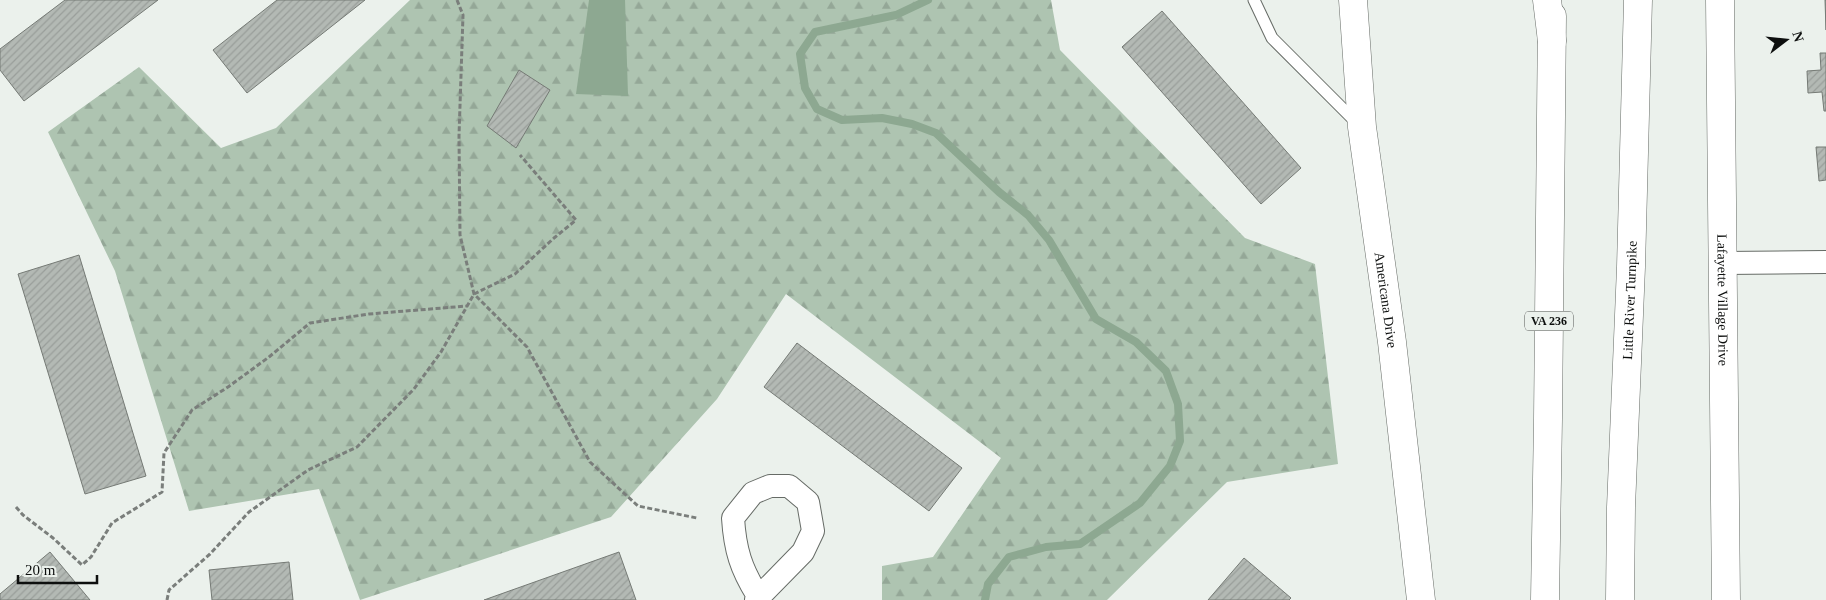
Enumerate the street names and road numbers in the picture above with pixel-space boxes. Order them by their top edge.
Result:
street label: Lafayette Village Drive [1714,234,1731,366]
street label: Little River Turnpike [1620,241,1640,360]
street label: Americana Drive [1372,251,1400,349]
road number: VA 236 [1525,312,1573,331]

